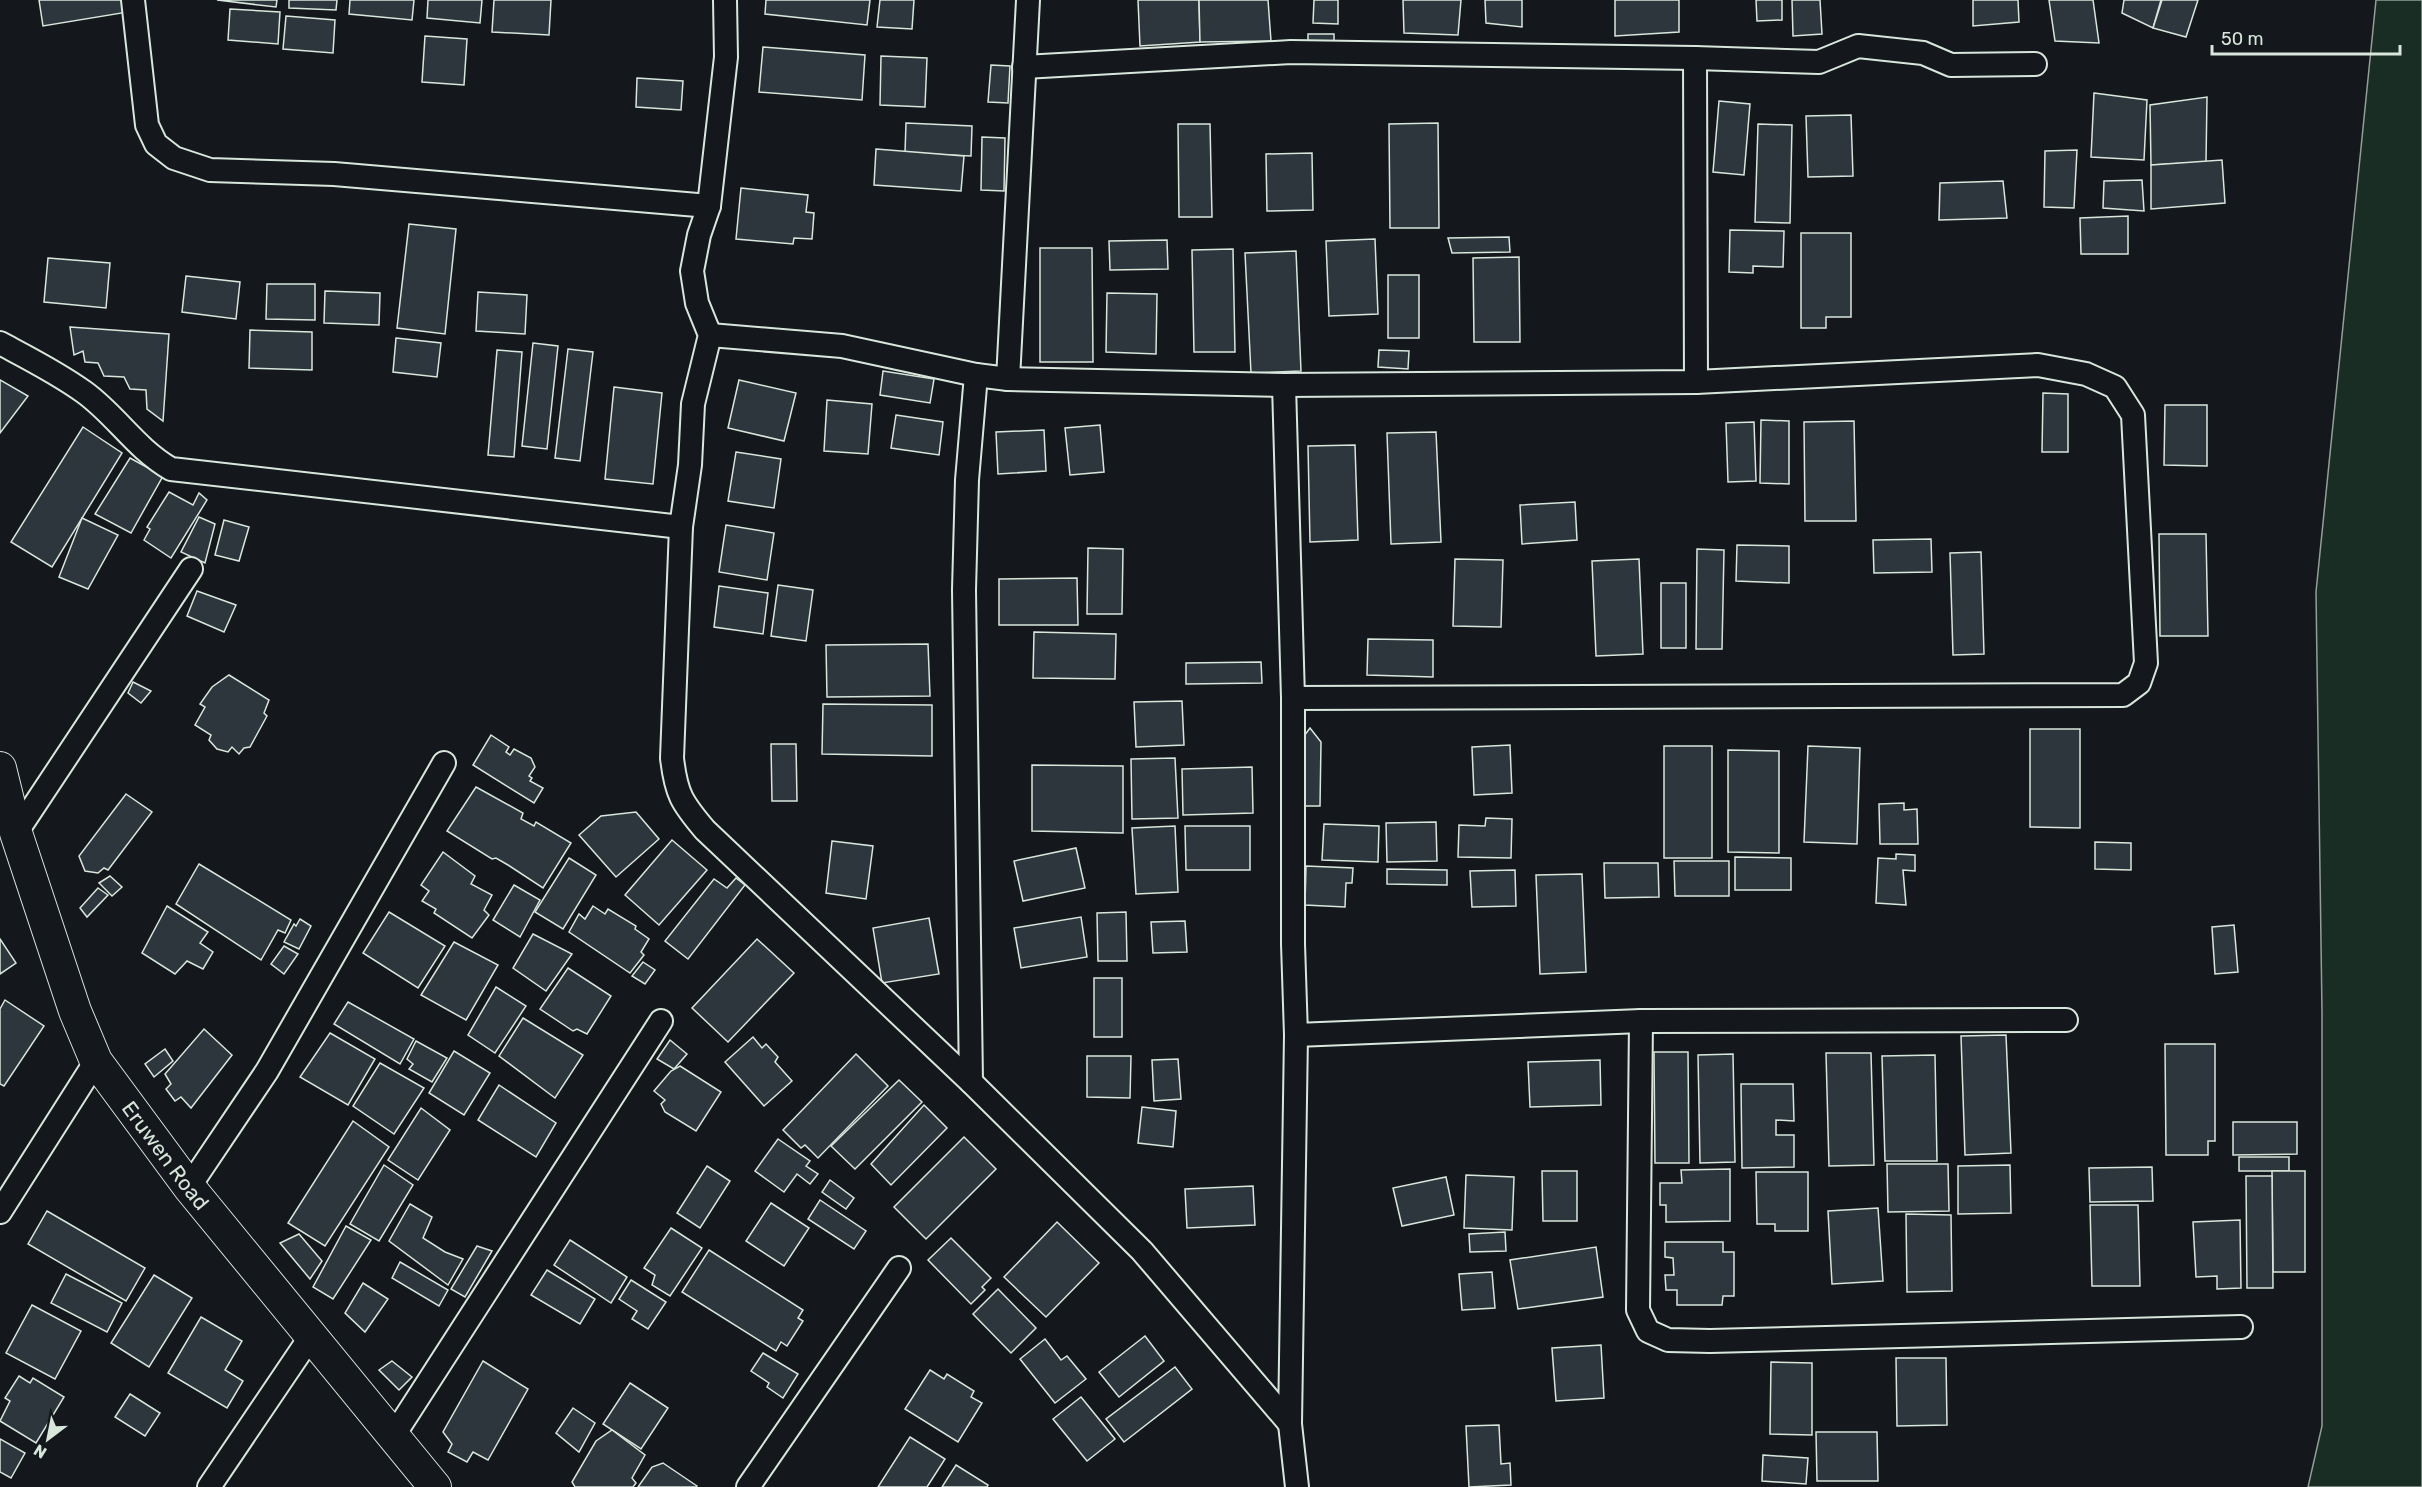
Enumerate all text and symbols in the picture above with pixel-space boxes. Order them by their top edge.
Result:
scale bar [2212,18,2400,56]
text: 50 m [2221,28,2264,50]
street label: Eruwen Road [117,1096,215,1215]
north arrow [18,1409,78,1469]
text: N [30,1440,50,1462]

